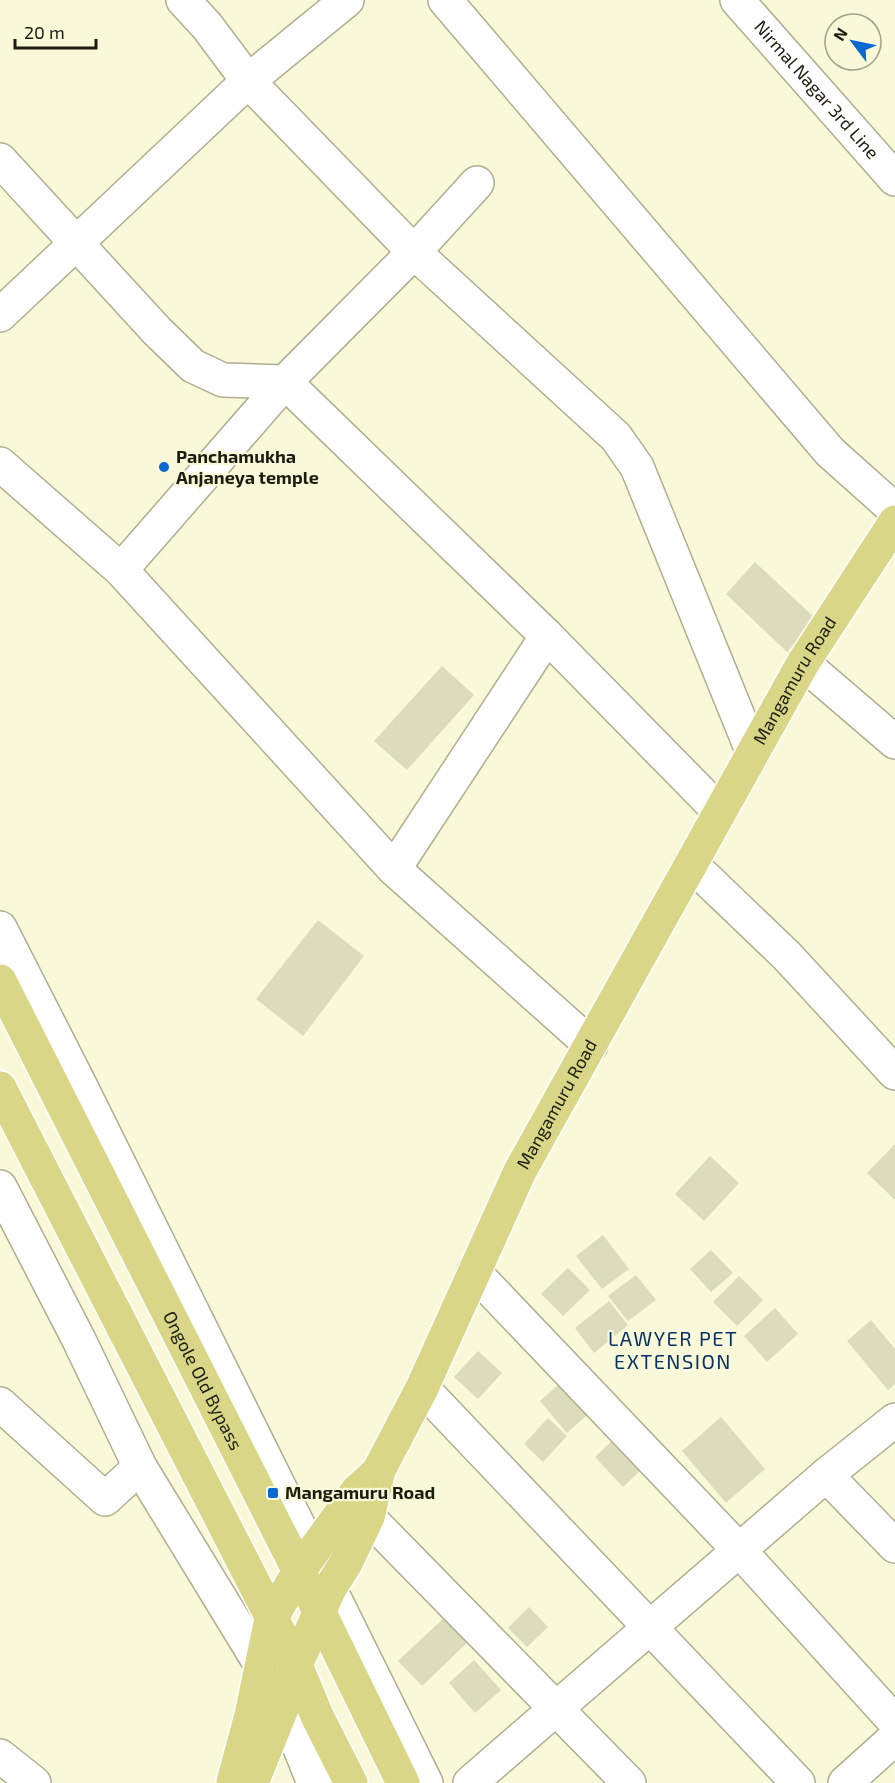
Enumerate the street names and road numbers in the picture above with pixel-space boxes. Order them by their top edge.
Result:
street label: Nirmal Nagar 3rd Line [749,16,883,164]
street label: Mangamuru Road [748,612,840,748]
street label: Mangamuru Road [511,1035,601,1173]
street label: Ongole Old Bypass [159,1307,248,1453]

